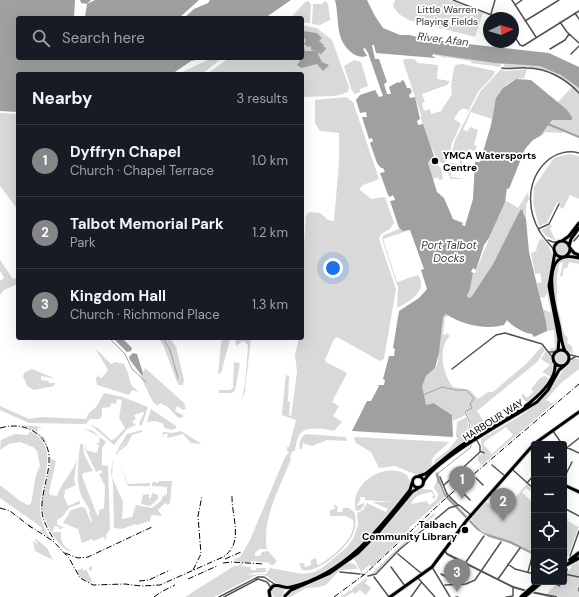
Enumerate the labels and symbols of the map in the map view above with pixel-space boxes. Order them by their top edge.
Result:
park label: Little Warren Playing Fields [416,3,478,28]
north arrow [483,12,519,48]
water label: River Afan [417,29,469,49]
place label: YMCA Watersports Centre [443,149,536,174]
marker: YMCA Watersports Centre [430,156,440,166]
water label: Port Talbot Docks [421,238,478,265]
your location [323,258,343,278]
street label: HARBOUR WAY [460,396,526,444]
pin: 1 [449,466,475,499]
pin: 2 [490,488,516,521]
place label: Taibach Community Library [362,518,457,543]
marker: Taibach Community Library [460,525,470,535]
pin: 3 [444,559,470,592]

